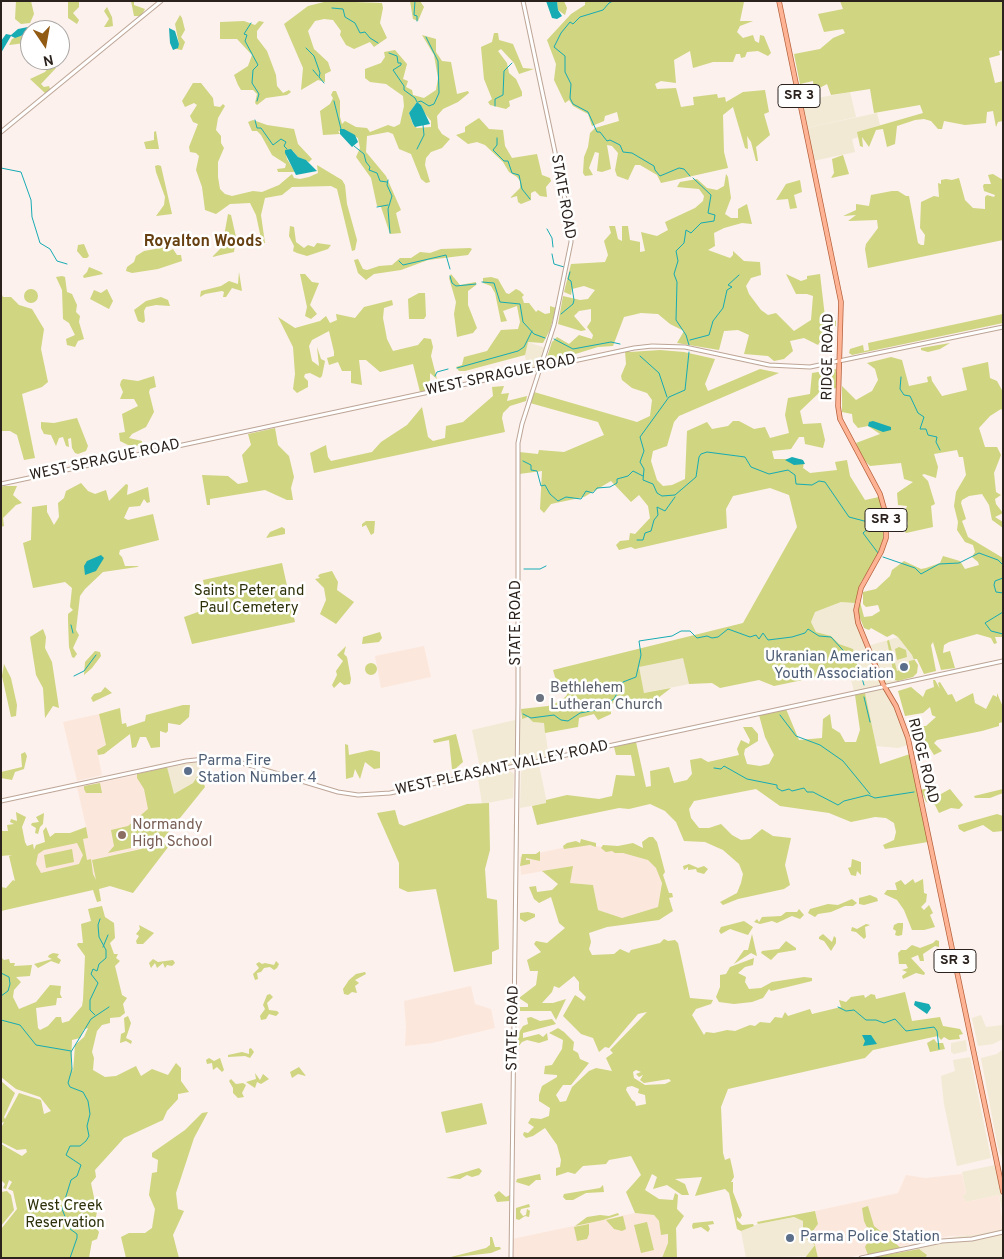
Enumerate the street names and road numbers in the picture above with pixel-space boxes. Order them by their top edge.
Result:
road number: SR 3 [778,84,820,108]
street label: STATE ROAD [546,153,578,241]
street label: RIDGE ROAD [819,313,839,401]
street label: WEST SPRAGUE ROAD [424,351,578,401]
street label: WEST SPRAGUE ROAD [28,436,182,486]
road number: SR 3 [865,508,907,532]
street label: STATE ROAD [508,580,526,666]
street label: RIDGE ROAD [903,716,941,806]
street label: WEST PLEASANT VALLEY ROAD [394,738,610,800]
road number: SR 3 [934,949,976,972]
street label: STATE ROAD [504,985,524,1071]

